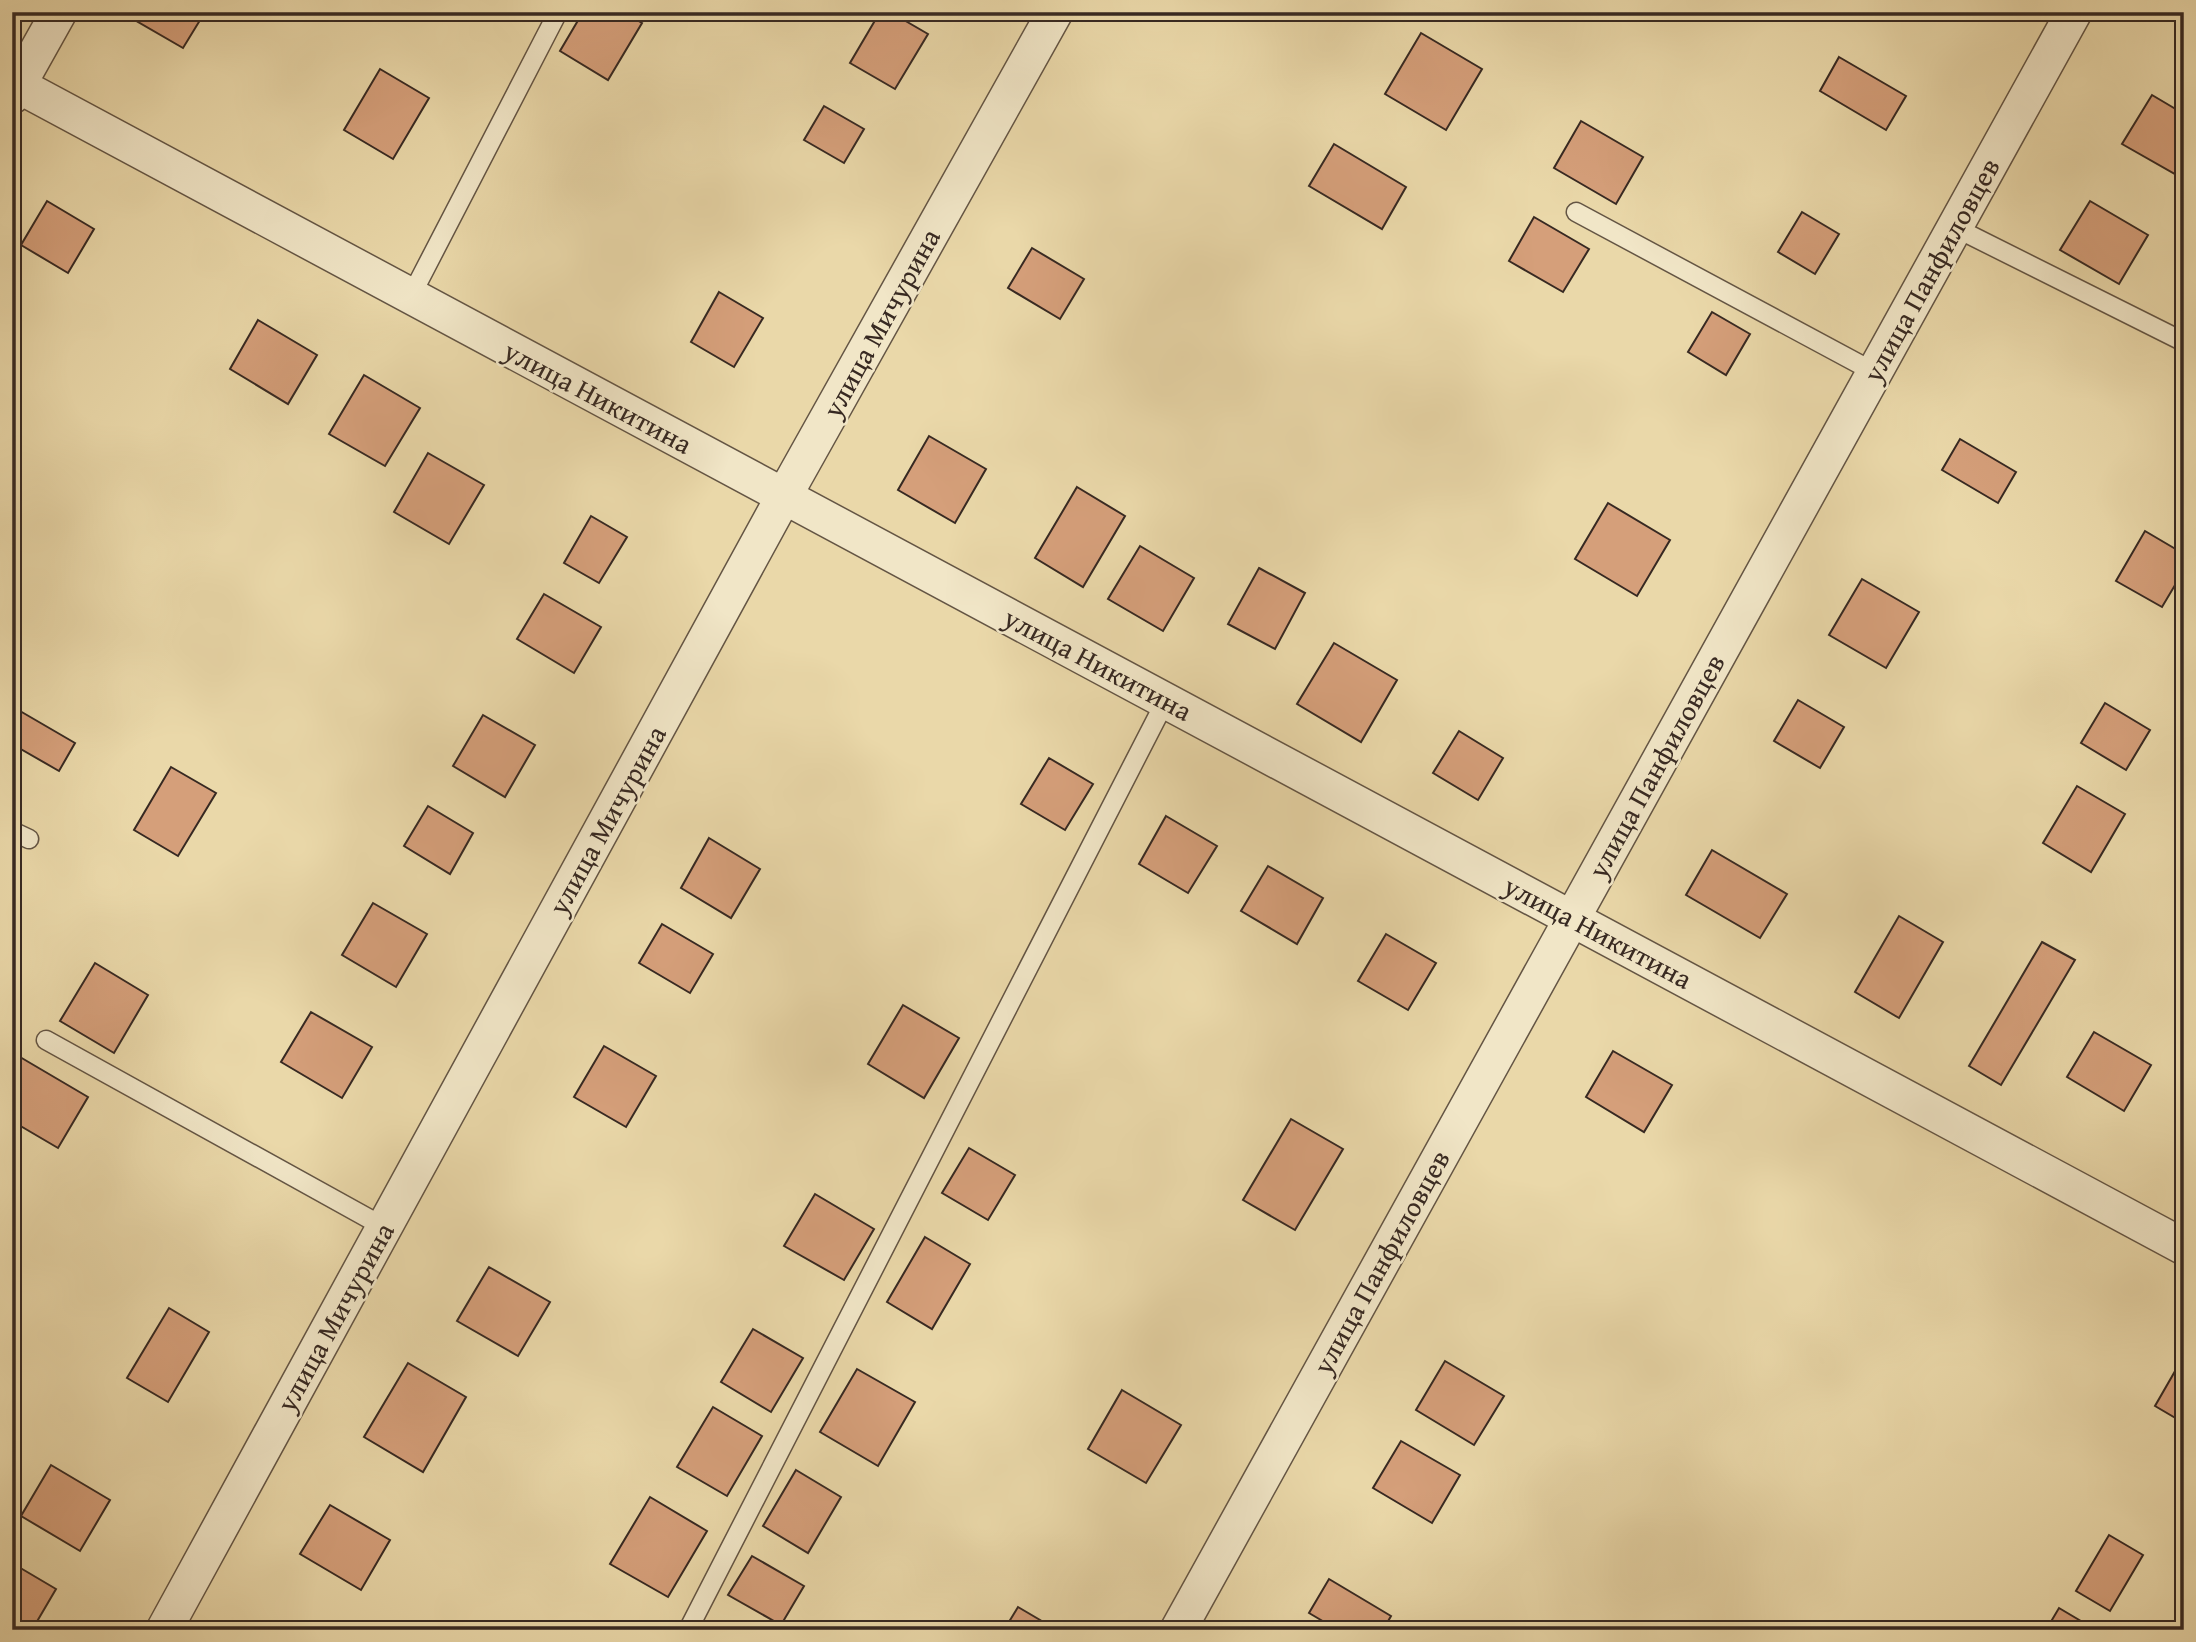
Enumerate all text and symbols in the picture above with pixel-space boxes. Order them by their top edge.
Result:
street label: улица Панфиловцев [1851,150,2009,390]
street label: улица Мичурина [811,220,950,426]
street label: улица Никитина [496,329,700,464]
street label: улица Никитина [996,596,1200,731]
street label: улица Панфиловцев [1576,646,1734,886]
street label: улица Мичурина [537,717,676,923]
street label: улица Никитина [1496,864,1700,999]
street label: улица Панфиловцев [1301,1142,1459,1382]
street label: улица Мичурина [265,1214,404,1420]

